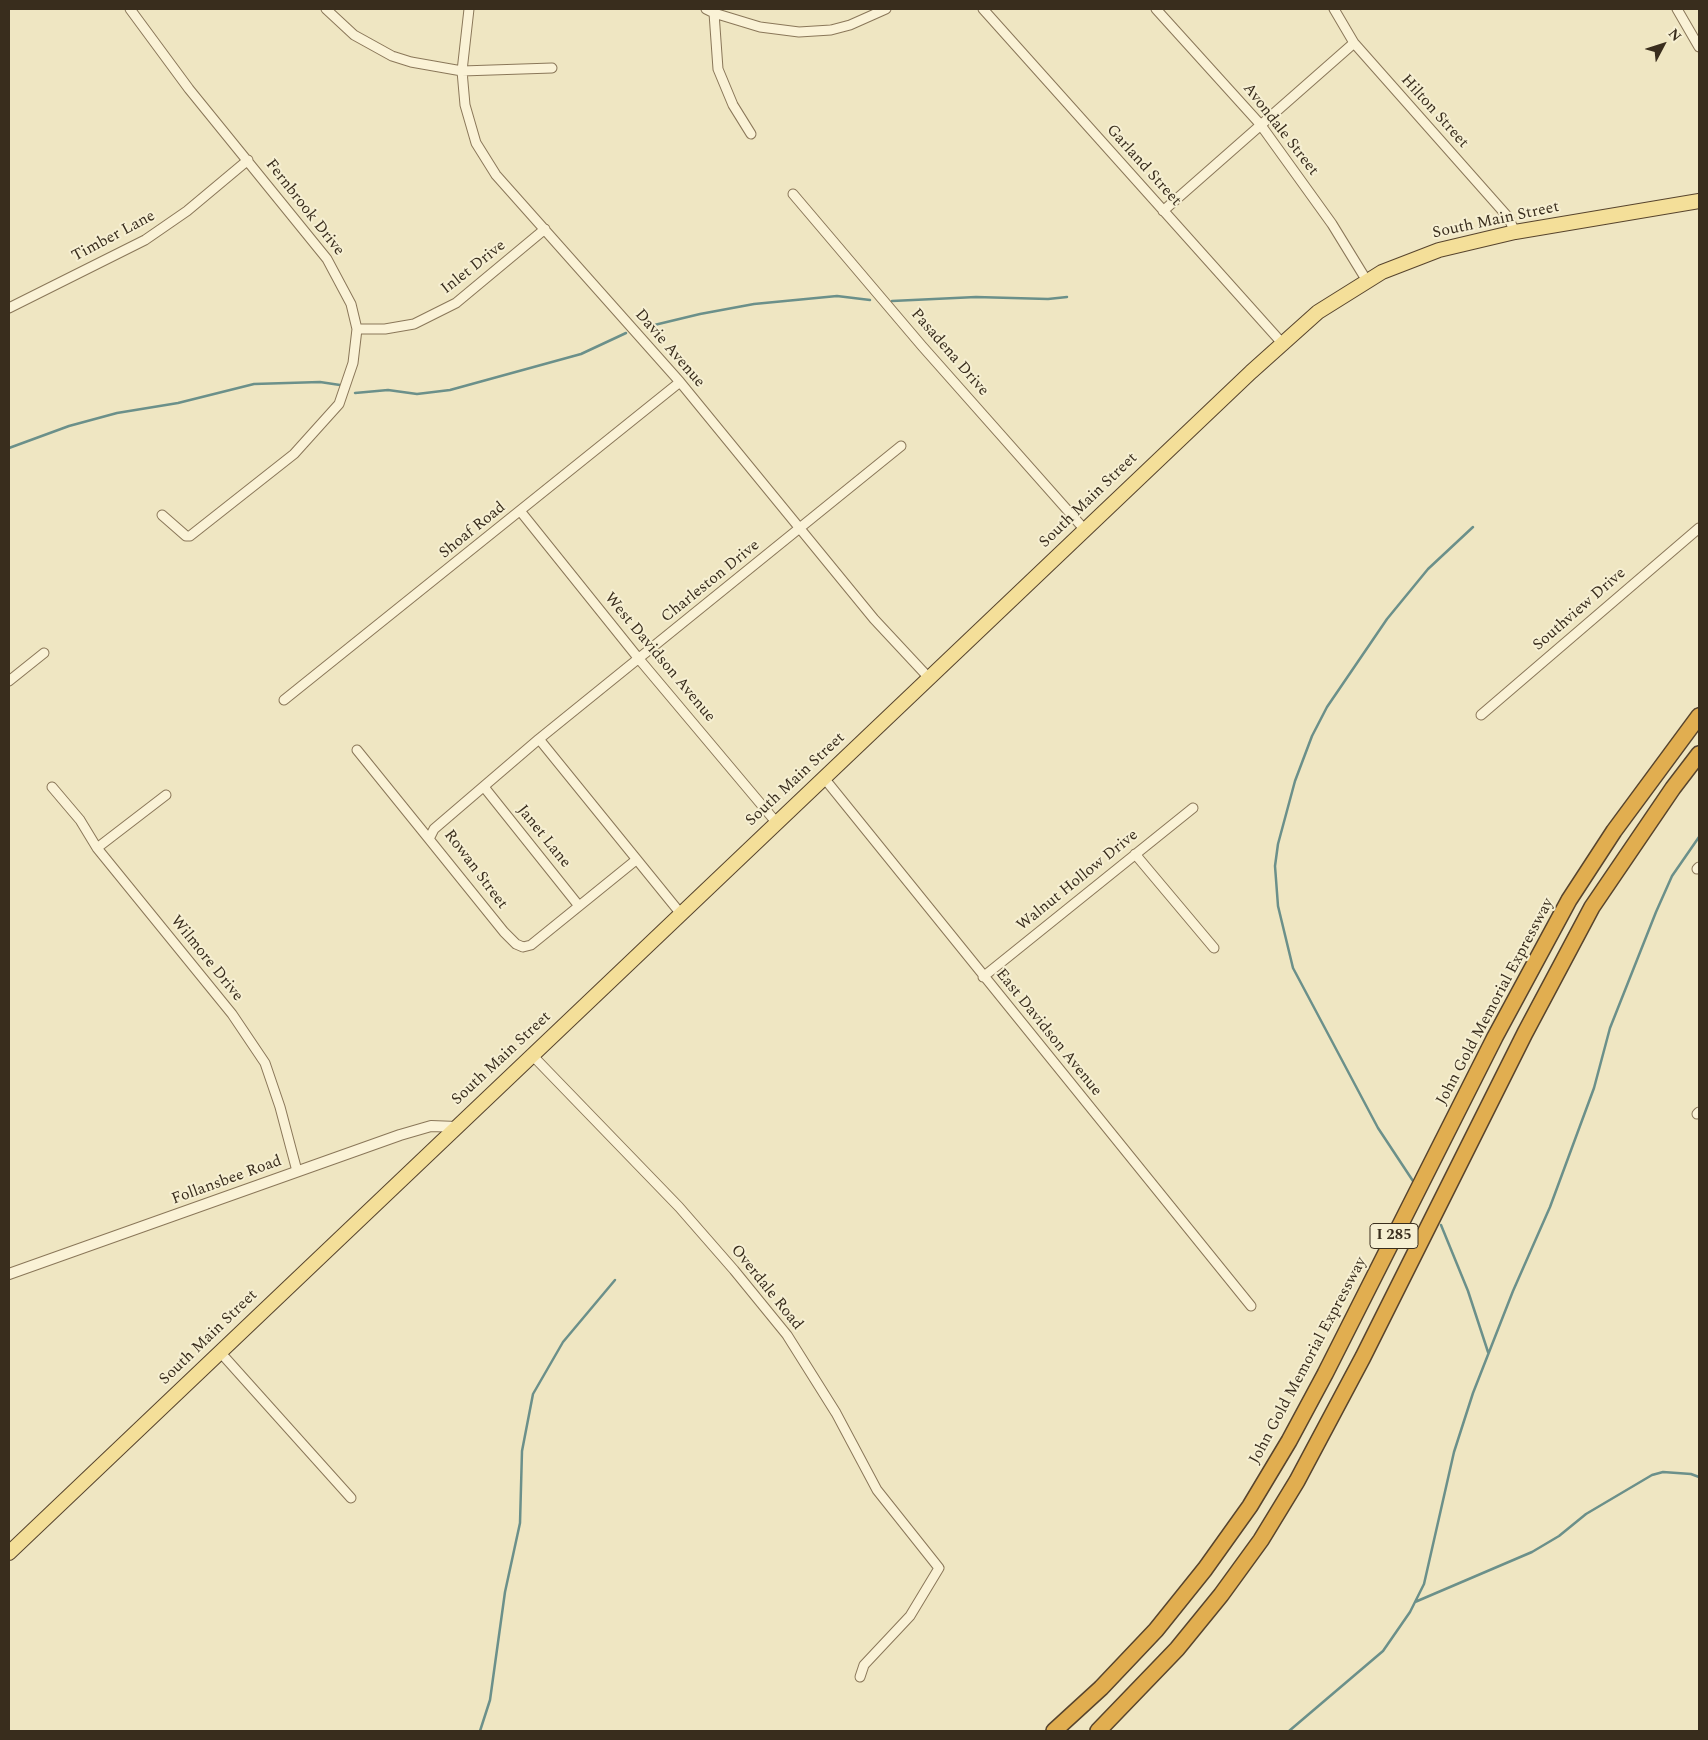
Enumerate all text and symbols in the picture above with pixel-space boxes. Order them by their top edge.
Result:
north arrow [1638,20,1688,70]
text: N [1663,24,1687,46]
street label: Hilton Street [1396,71,1472,153]
street label: Avondale Street [1238,80,1322,180]
street label: Garland Street [1101,121,1185,211]
street label: Fernbrook Drive [260,156,348,260]
street label: South Main Street [1431,198,1561,244]
street label: Timber Lane [69,207,159,267]
street label: Inlet Drive [438,237,510,299]
street label: Pasadena Drive [906,305,992,401]
street label: Davie Avenue [630,306,708,392]
street label: South Main Street [1036,449,1142,553]
street label: Shoaf Road [436,498,510,564]
street label: Charleston Drive [658,536,764,628]
street label: Southview Drive [1530,564,1630,656]
street label: West Davidson Avenue [599,589,719,727]
street label: South Main Street [742,729,850,831]
street label: Janet Lane [512,802,574,872]
street label: Walnut Hollow Drive [1013,826,1143,936]
street label: Rowan Street [439,827,511,913]
street label: John Gold Memorial Expressway [1433,895,1559,1109]
street label: Wilmore Drive [166,912,246,1006]
street label: East Davidson Avenue [991,965,1105,1101]
street label: South Main Street [448,1008,556,1110]
street label: Follansbee Road [169,1152,285,1210]
road number: I 285 [1370,1224,1418,1248]
street label: Overdale Road [726,1241,806,1335]
street label: John Gold Memorial Expressway [1246,1254,1372,1468]
street label: South Main Street [156,1286,262,1390]

